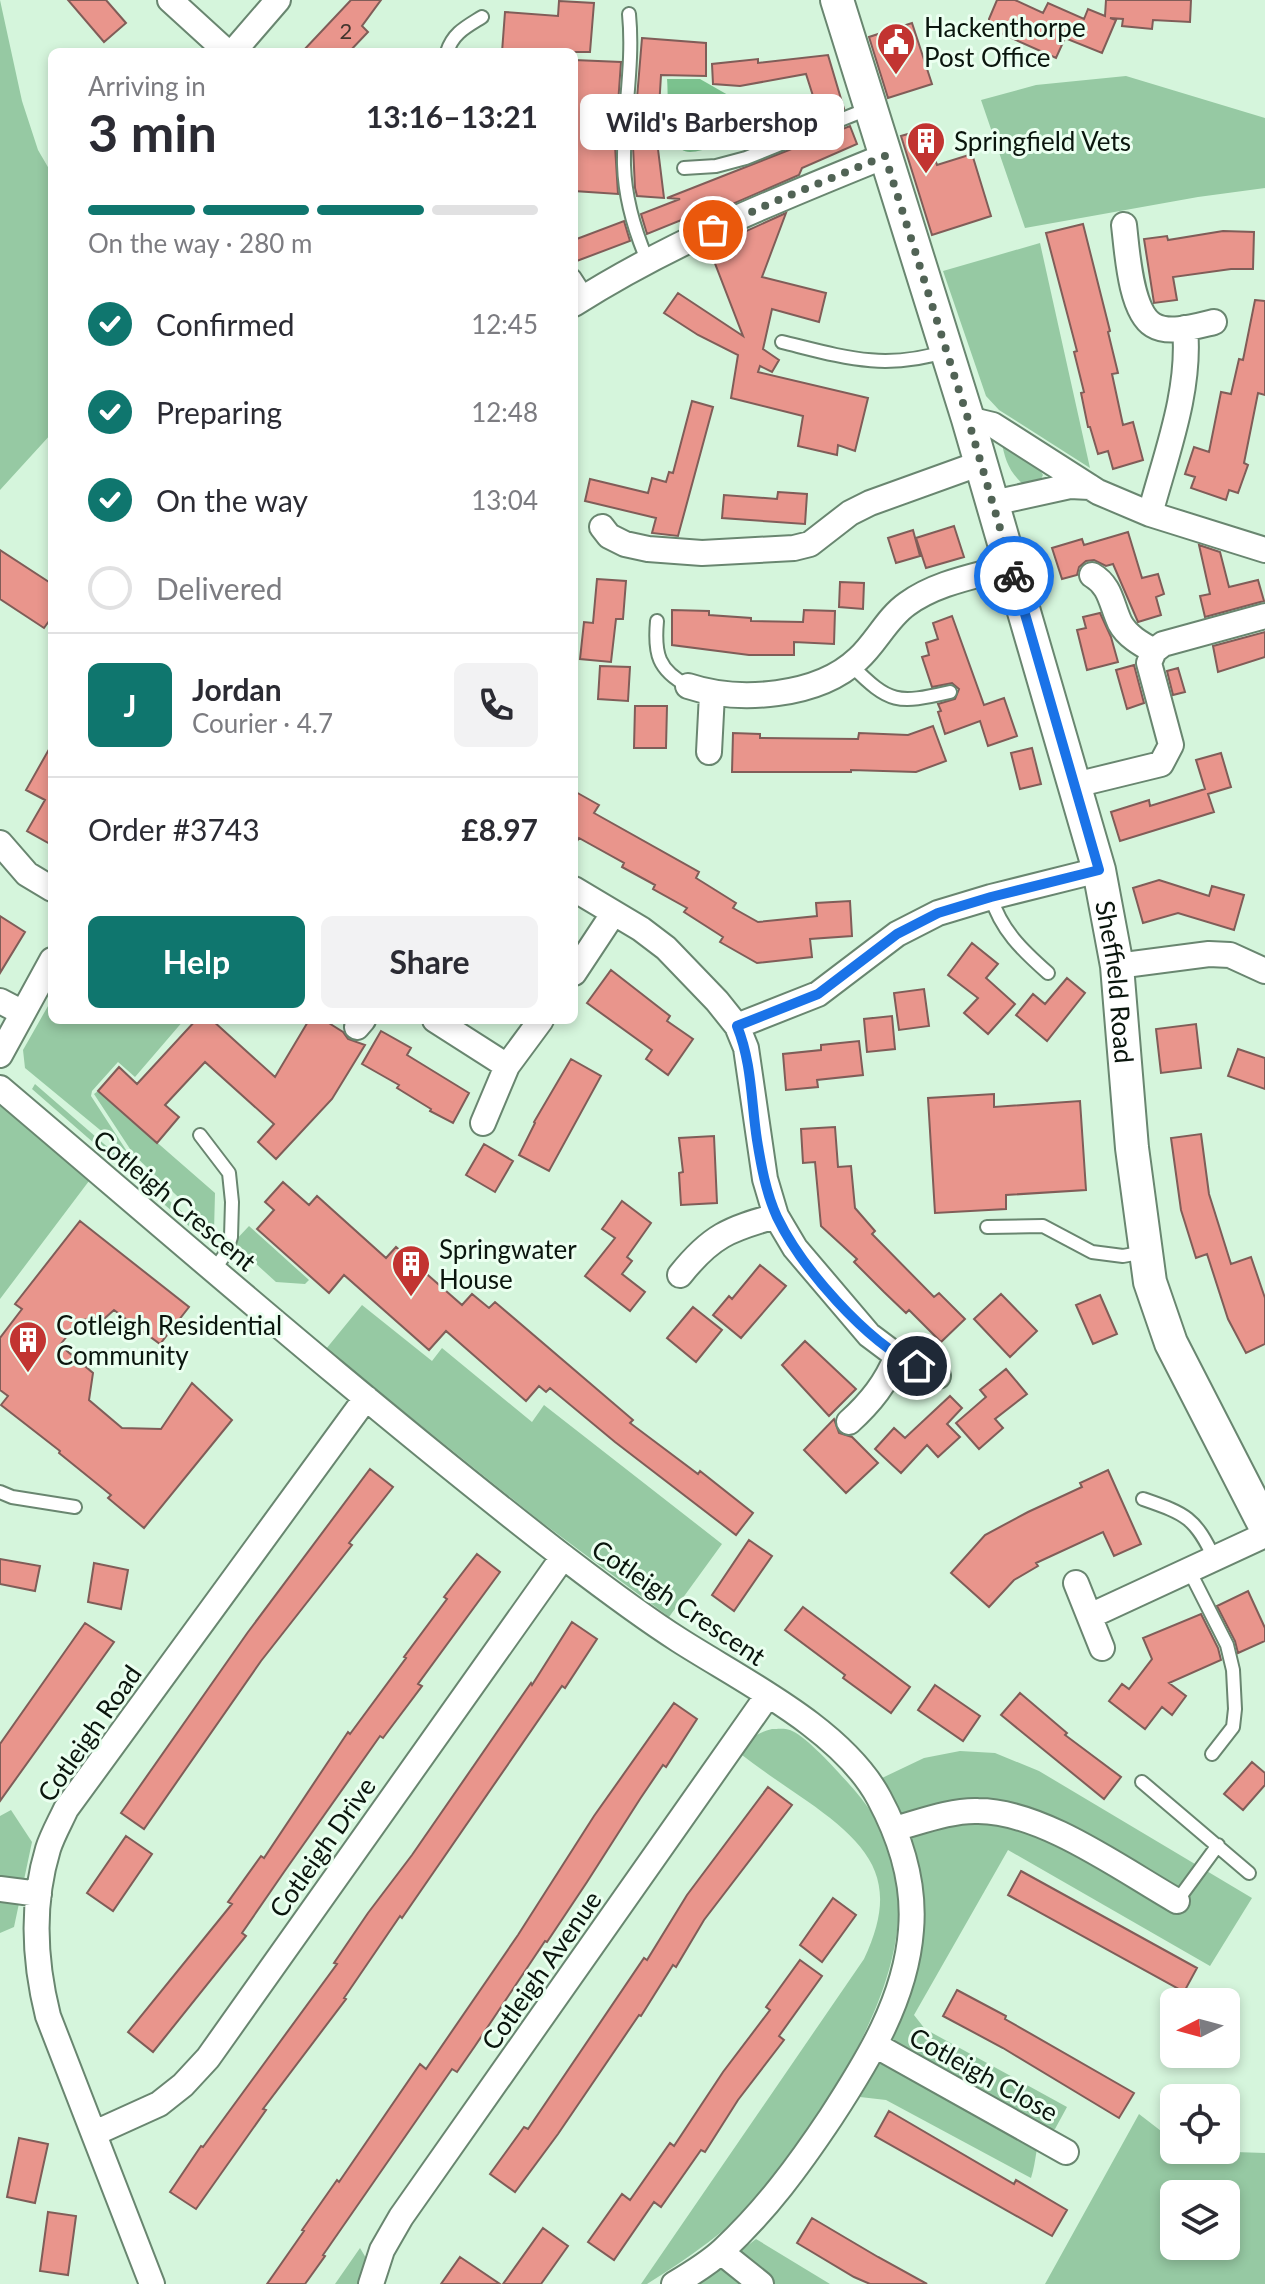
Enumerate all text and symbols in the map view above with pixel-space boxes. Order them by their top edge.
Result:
place label: Hackenthorpe Post Office [924,11,1086,73]
house number: 2 [340,17,352,44]
public building icon: Hackenthorpe Post Office [875,21,917,76]
text: Arriving in [88,70,206,102]
callout: Wild's Barbershop [581,94,845,150]
text: 13:16–13:21 [366,98,538,134]
text: 3 min [88,101,217,163]
text: Wild's Barbershop [606,106,818,138]
building icon: Springfield Vets [905,120,947,175]
place label: Springfield Vets [954,125,1131,157]
pin [679,196,747,264]
icon: bag [691,208,735,252]
text: On the way · 280 m [88,227,312,259]
icon: check [88,302,132,346]
text: Confirmed [156,306,295,342]
text: 12:45 [471,308,538,340]
icon: check [88,390,132,434]
text: Preparing [156,394,282,430]
text: 12:48 [471,396,538,428]
icon: check [88,478,132,522]
text: On the way [156,482,308,518]
text: 13:04 [471,484,538,516]
courier [974,536,1054,616]
icon: bike [992,554,1036,598]
text: Delivered [156,570,283,606]
button: phone [454,663,538,747]
text: Jordan [192,671,282,707]
text: J [124,687,136,723]
text: Courier · 4.7 [192,707,333,739]
text: Order #3743 [88,811,260,847]
text: £8.97 [461,811,538,847]
street label: Sheffield Road [1089,898,1141,1065]
button: Help [88,916,305,1008]
button: Share [321,916,538,1008]
street label: Cotleigh Crescent [87,1123,263,1278]
place label: Springwater House [439,1233,577,1295]
building icon: Springwater House [390,1243,432,1298]
place label: Cotleigh Residential Community [56,1309,282,1371]
building icon: Cotleigh Residential Community [7,1319,49,1374]
pin [883,1332,951,1400]
icon: home [895,1344,939,1388]
street label: Cotleigh Crescent [586,1532,772,1672]
street label: Cotleigh Road [30,1659,148,1807]
street label: Cotleigh Drive [262,1771,382,1923]
street label: Cotleigh Avenue [474,1884,608,2056]
north arrow [1160,1988,1240,2068]
map controls [1160,1988,1240,2260]
street label: Cotleigh Close [904,2020,1064,2128]
button: locate [1160,2084,1240,2164]
button: layers [1160,2180,1240,2260]

